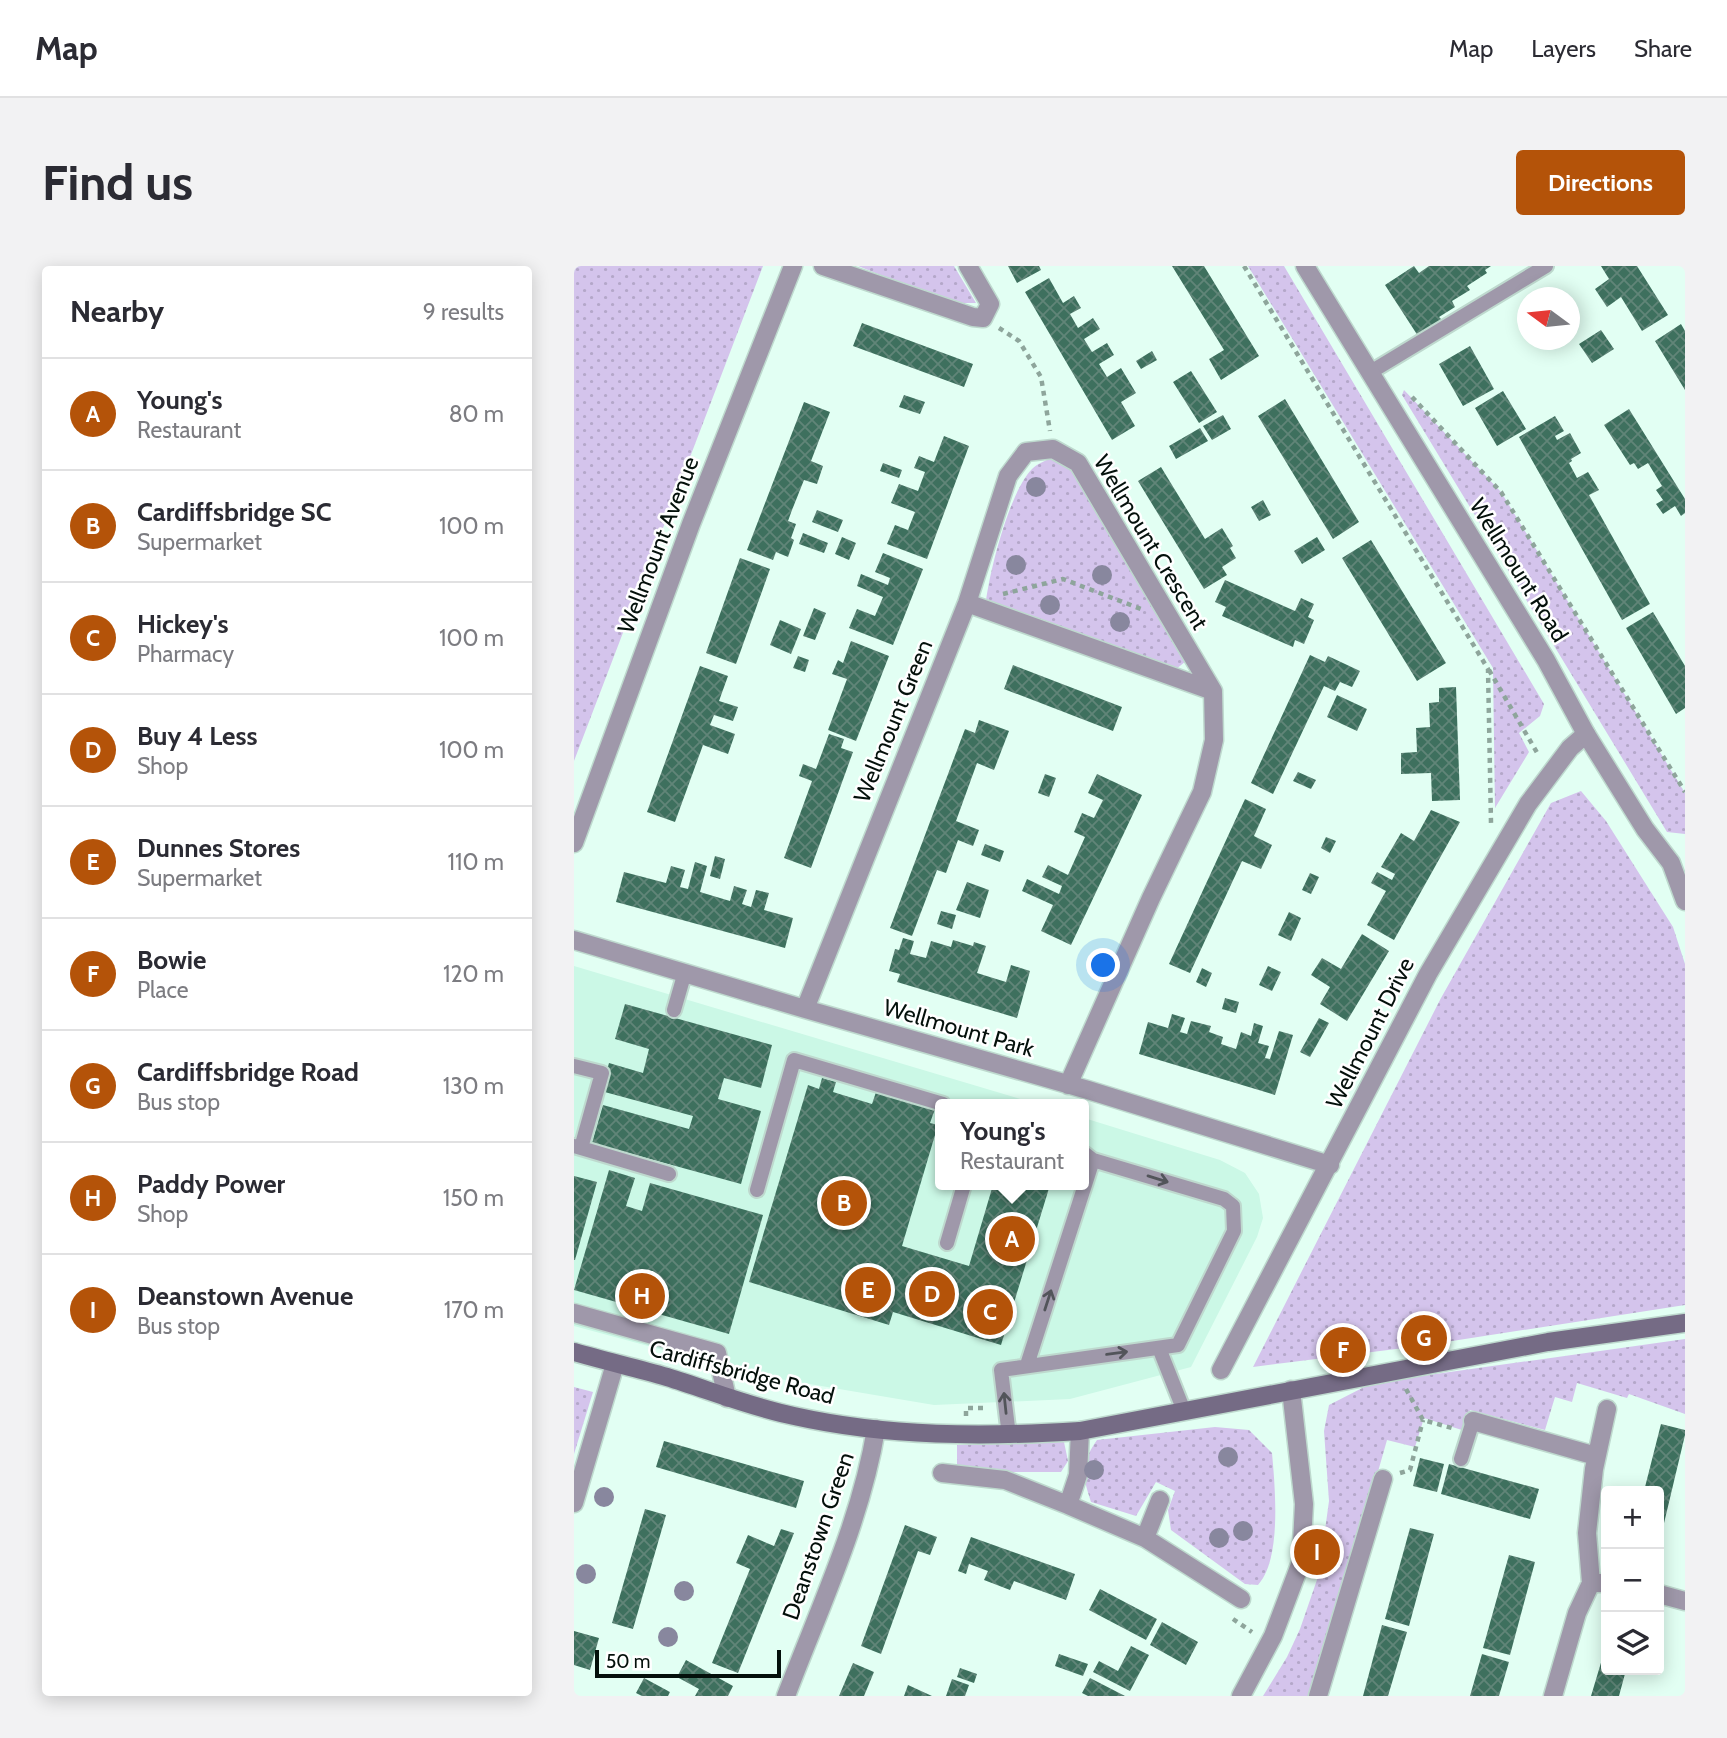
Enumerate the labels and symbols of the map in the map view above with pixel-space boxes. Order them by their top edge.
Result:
north arrow [1517,287,1580,350]
street label: Wellmount Crescent [1088,450,1214,635]
street label: Wellmount Avenue [611,453,705,637]
street label: Wellmount Road [1464,493,1574,647]
street label: Wellmount Green [848,636,938,806]
your location [1086,948,1120,982]
street label: Wellmount Drive [1320,953,1420,1113]
street label: Wellmount Park [880,993,1038,1063]
one-way arrow [1147,1174,1169,1187]
pin: B [821,1177,867,1229]
pin: A [989,1213,1035,1265]
pin: E [845,1264,891,1316]
pin: D [909,1268,955,1320]
pin: H [619,1270,665,1322]
pin: C [967,1286,1013,1338]
one-way arrow [1042,1290,1055,1312]
pin: G [1401,1312,1447,1364]
pin: F [1320,1324,1366,1376]
street label: Cardiffsbridge Road [646,1334,838,1410]
one-way arrow [1106,1347,1128,1360]
one-way arrow [998,1392,1011,1415]
street label: Deanstown Green [776,1449,860,1623]
pin: I [1294,1526,1340,1578]
scale bar [595,1647,780,1679]

